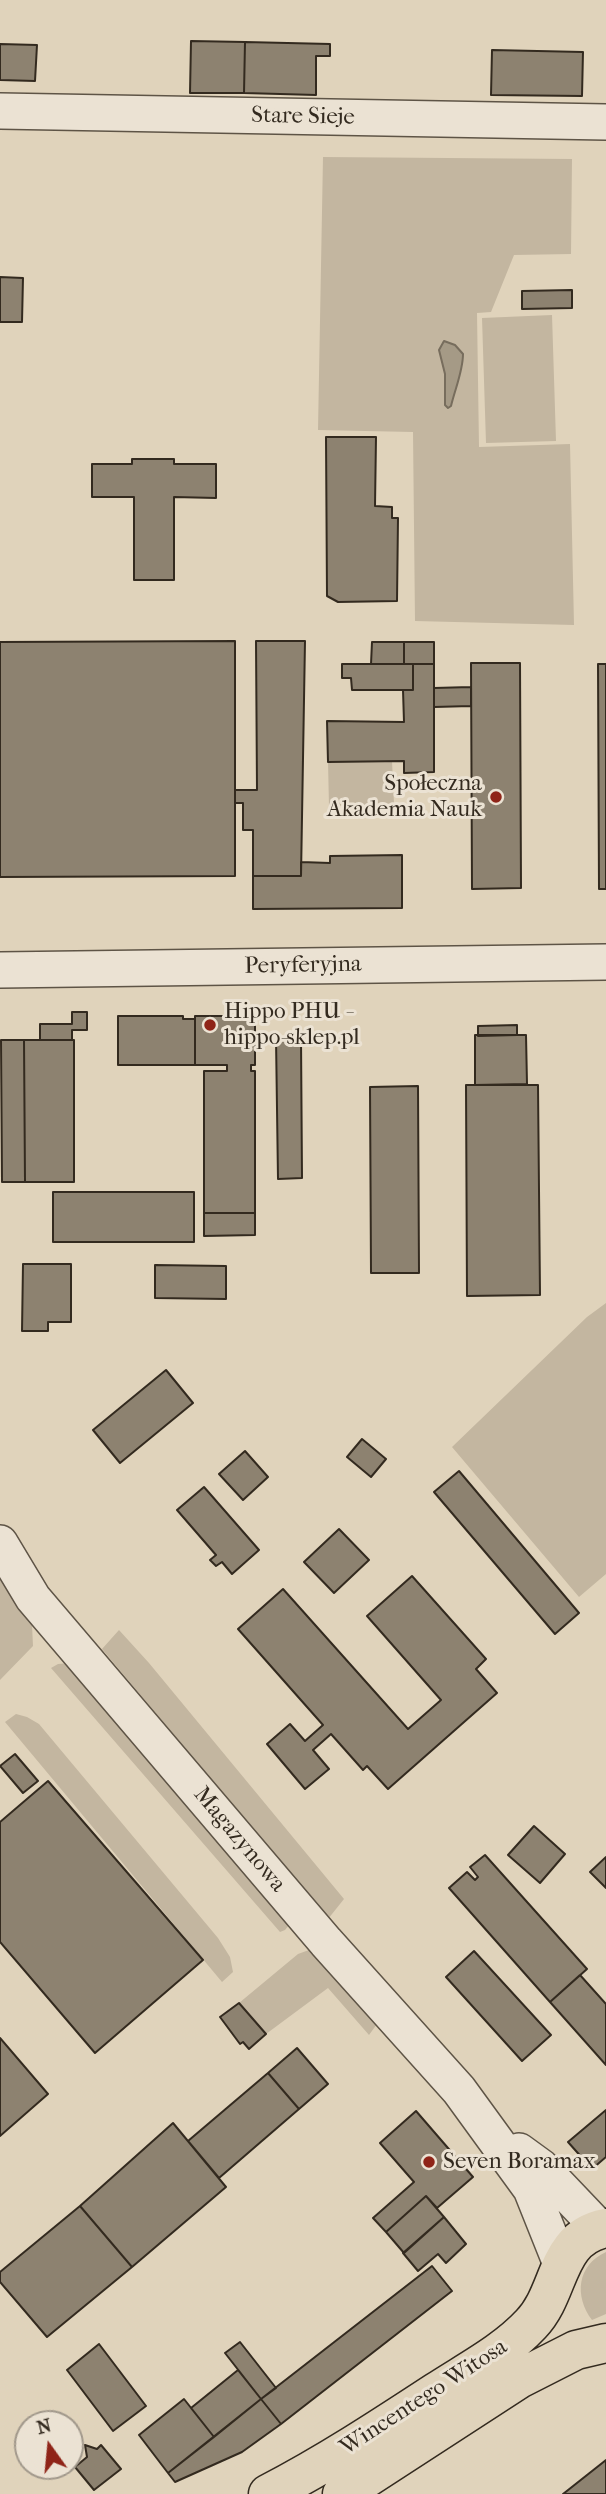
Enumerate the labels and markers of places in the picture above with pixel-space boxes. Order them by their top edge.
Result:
place label: Społeczna Akademia Nauk [327,770,482,824]
marker: Społeczna Akademia Nauk [488,789,504,805]
place label: Hippo PHU - hippo-sklep.pl [224,998,360,1052]
marker: Hippo PHU - hippo-sklep.pl [202,1017,218,1033]
place label: Seven Boramax [443,2148,595,2176]
marker: Seven Boramax [421,2154,437,2170]

